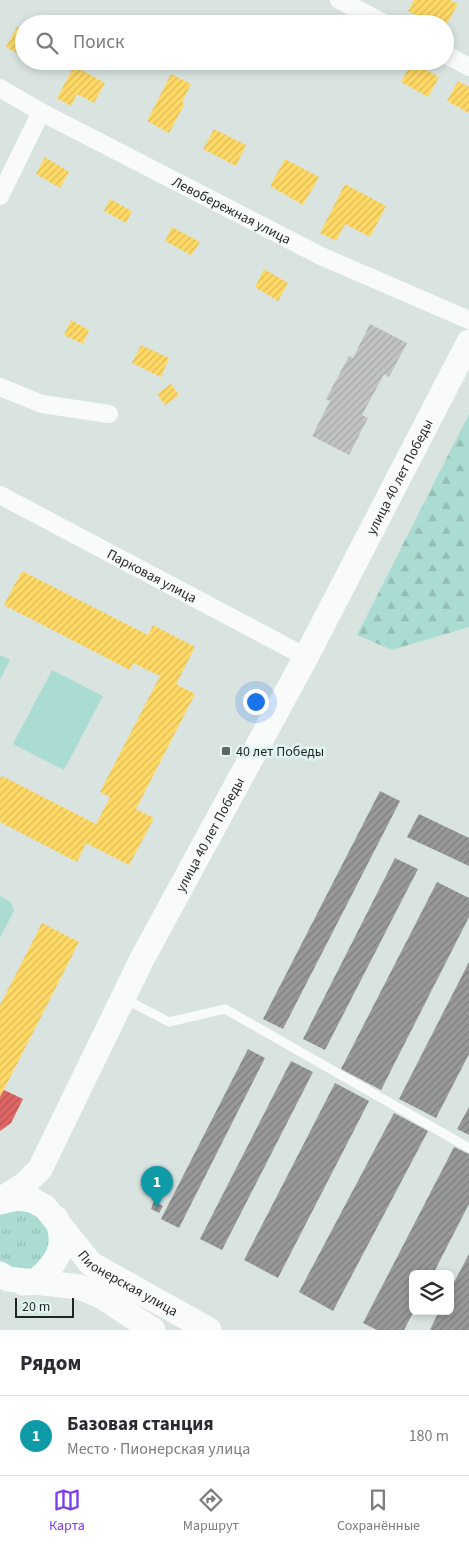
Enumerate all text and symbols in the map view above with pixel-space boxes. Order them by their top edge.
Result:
search box [15,15,454,70]
icon: search [33,29,61,57]
text: Поиск [73,29,124,56]
street label: Левобережная улица [168,172,294,250]
street label: улица 40 лет Победы [362,416,438,539]
street label: Парковая улица [103,544,200,608]
your location [243,689,269,715]
place label: 40 лет Победы [236,742,324,762]
marker: 40 лет Победы [220,745,232,757]
street label: улица 40 лет Победы [171,774,250,896]
pin: 1 [141,1166,173,1207]
street label: Пионерская улица [73,1246,181,1322]
map controls [409,1270,454,1315]
button: layers [409,1270,454,1315]
scale bar [15,1295,74,1318]
text: 20 m [22,1297,50,1317]
text: Рядом [20,1348,81,1378]
text: Базовая станция [67,1411,214,1438]
text: 1 [32,1425,40,1447]
text: 180 m [409,1425,449,1447]
text: Место · Пионерская улица [67,1438,250,1460]
tab: Карта [49,1486,85,1536]
tab: Маршрут [183,1486,239,1536]
tab: Сохранённые [337,1486,420,1536]

